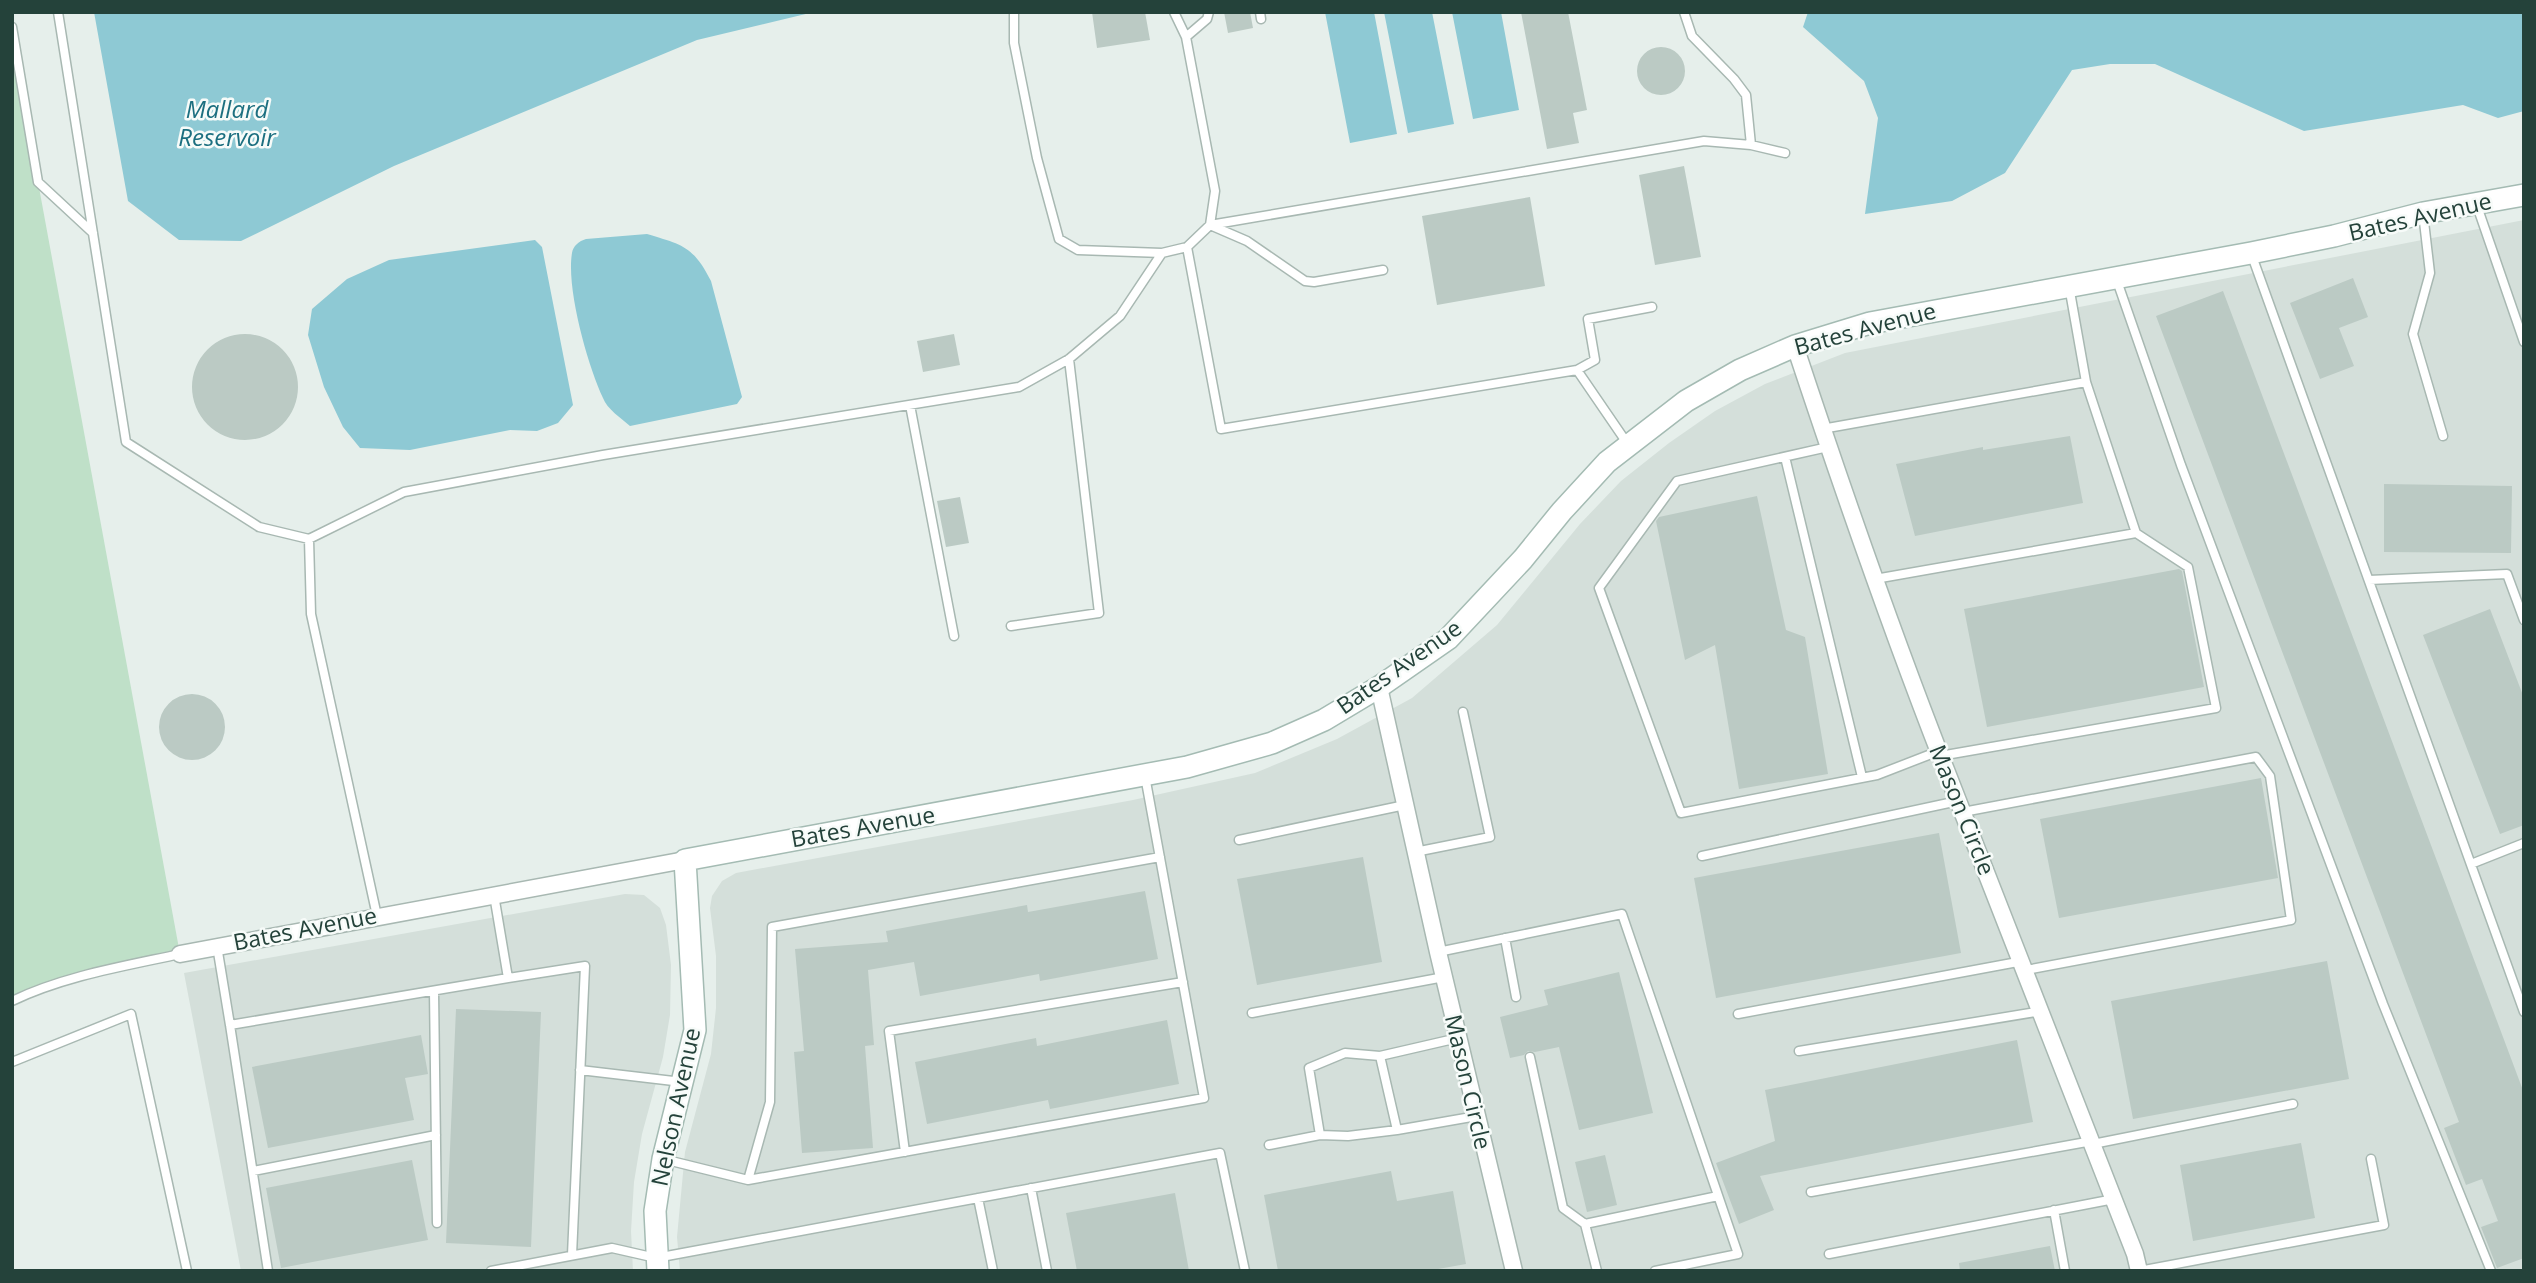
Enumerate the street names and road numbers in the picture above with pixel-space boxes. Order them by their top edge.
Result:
street label: Bates Avenue [2345,184,2494,248]
street label: Bates Avenue [1790,294,1939,362]
street label: Bates Avenue [1330,611,1467,721]
street label: Mason Circle [1922,740,2004,879]
street label: Bates Avenue [788,798,937,854]
street label: Bates Avenue [230,898,379,958]
street label: Mason Circle [1438,1011,1500,1152]
street label: Nelson Avenue [643,1025,707,1189]

